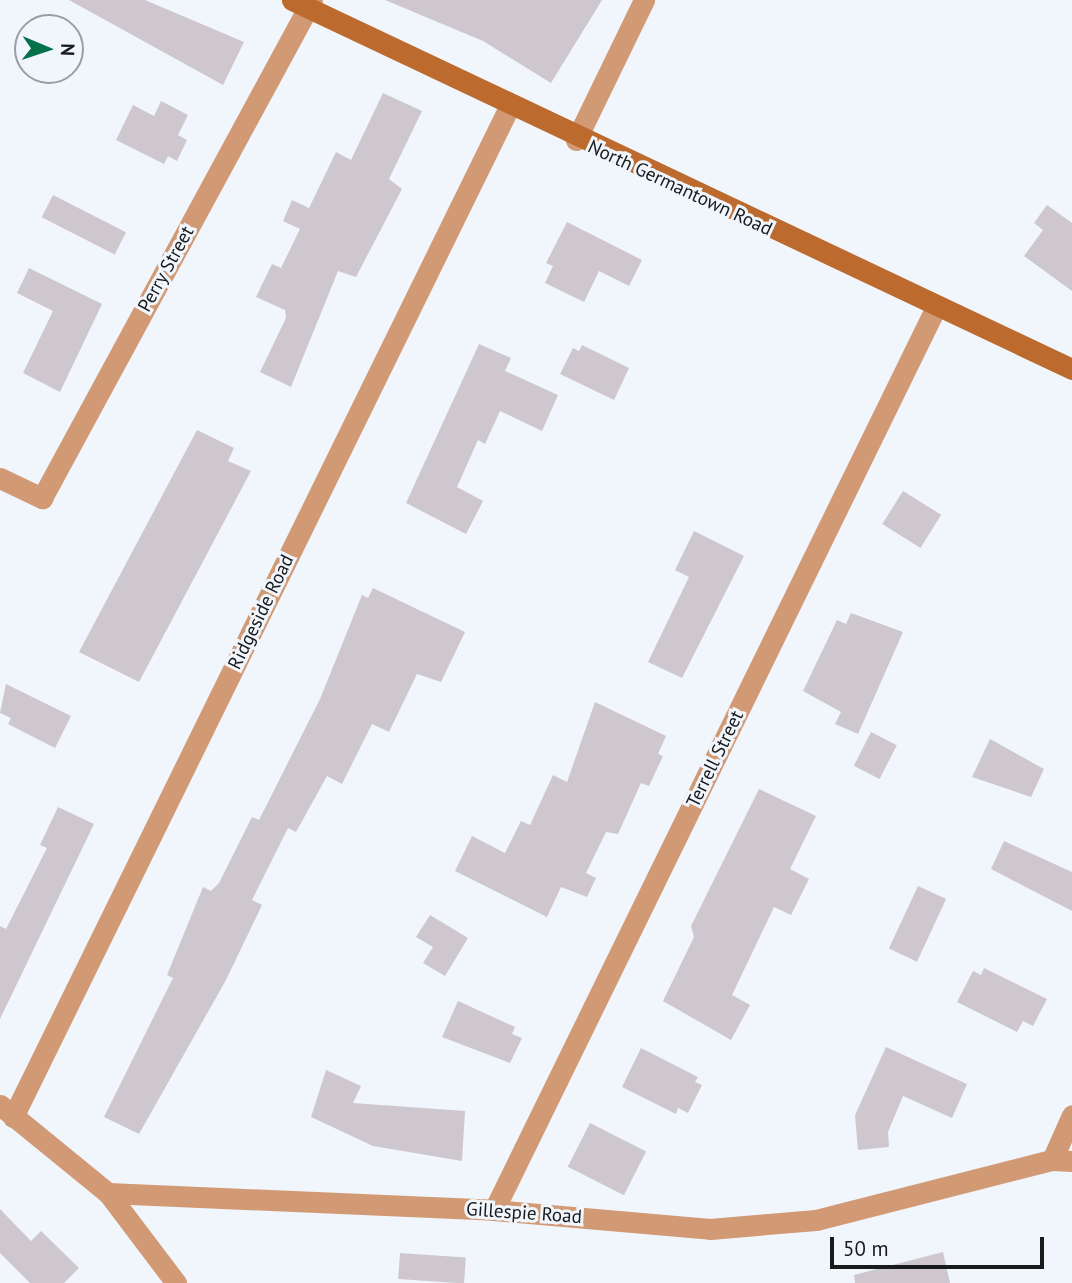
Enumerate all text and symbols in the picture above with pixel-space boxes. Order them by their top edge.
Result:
north arrow [14,14,84,84]
text: N [56,43,80,56]
street label: North Germantown Road [584,135,776,241]
street label: Perry Street [133,222,199,316]
street label: Ridgeside Road [223,551,299,673]
street label: Terrell Street [682,707,748,811]
street label: Gillespie Road [465,1198,583,1228]
scale bar [834,1224,1048,1268]
text: 50 m [843,1235,889,1262]

